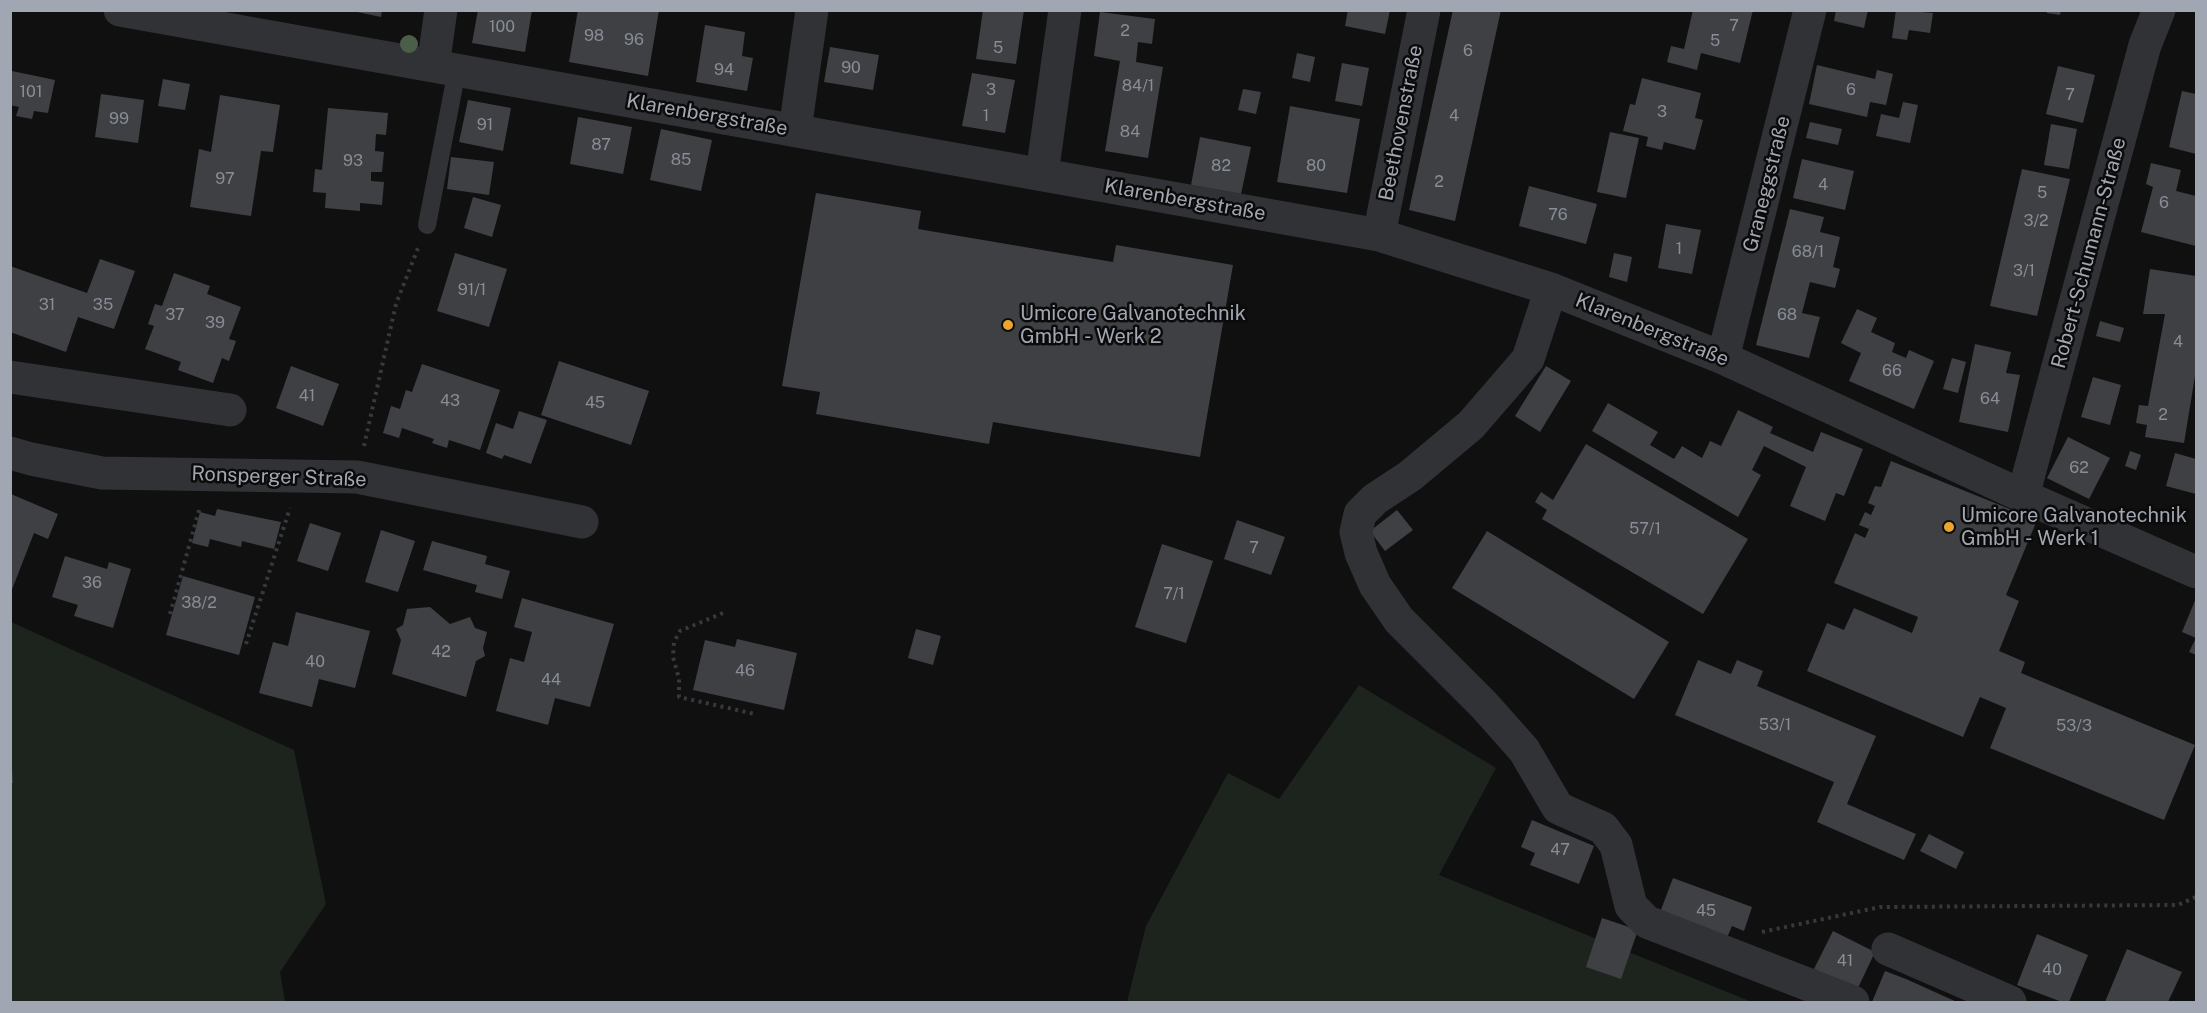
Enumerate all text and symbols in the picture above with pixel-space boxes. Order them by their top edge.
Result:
house number: 7 [1729,16,1739,36]
house number: 100 [489,17,515,37]
house number: 2 [1120,21,1130,41]
house number: 98 [584,26,604,46]
house number: 96 [624,30,644,50]
house number: 5 [1710,31,1720,51]
house number: 5 [993,38,1003,58]
house number: 6 [1463,41,1473,61]
street label: Beethovenstraße [1374,43,1428,203]
house number: 90 [841,58,861,78]
house number: 94 [714,60,734,80]
house number: 84/1 [1122,76,1154,96]
house number: 3 [986,80,996,100]
house number: 6 [1846,80,1856,100]
house number: 101 [20,82,42,102]
house number: 7 [2065,85,2075,105]
street label: Klarenbergstraße [624,89,790,141]
house number: 3 [1657,102,1667,122]
house number: 1 [983,106,989,126]
house number: 4 [1449,106,1459,126]
house number: 99 [109,109,129,129]
street label: Graneggstraße [1738,113,1796,255]
house number: 91 [477,115,493,135]
house number: 84 [1120,122,1140,142]
house number: 87 [591,135,611,155]
street label: Robert-Schumann-Straße [2047,135,2131,371]
house number: 85 [671,150,691,170]
house number: 93 [343,151,363,171]
house number: 82 [1211,156,1231,176]
house number: 80 [1306,156,1326,176]
house number: 97 [215,169,235,189]
house number: 2 [1434,172,1444,192]
street label: Klarenbergstraße [1102,174,1268,226]
house number: 4 [1818,175,1828,195]
house number: 5 [2037,183,2047,203]
house number: 6 [2159,193,2169,213]
house number: 76 [1548,205,1568,225]
house number: 3/2 [2023,211,2049,231]
house number: 1 [1676,239,1682,259]
house number: 68/1 [1792,242,1824,262]
house number: 3/1 [2013,261,2035,281]
house number: 91/1 [458,280,486,300]
street label: Klarenbergstraße [1572,288,1732,372]
house number: 31 [39,295,55,315]
house number: 35 [93,295,113,315]
place label: Umicore Galvanotechnik GmbH - Werk 2 [1020,302,1246,349]
house number: 37 [165,305,185,325]
house number: 68 [1777,305,1797,325]
house number: 39 [205,313,225,333]
marker: Umicore Galvanotechnik GmbH - Werk 2 [1001,318,1015,332]
house number: 4 [2173,332,2183,352]
house number: 66 [1882,361,1902,381]
house number: 41 [299,386,315,406]
house number: 64 [1980,389,2000,409]
house number: 43 [440,391,460,411]
house number: 45 [585,393,605,413]
house number: 2 [2158,405,2168,425]
house number: 62 [2069,458,2089,478]
street label: Ronsperger Straße [191,462,367,492]
place label: Umicore Galvanotechnik GmbH - Werk 1 [1961,504,2187,551]
house number: 57/1 [1629,519,1661,539]
marker: Umicore Galvanotechnik GmbH - Werk 1 [1942,520,1956,534]
house number: 7 [1249,538,1259,558]
house number: 36 [82,573,102,593]
house number: 7/1 [1163,584,1185,604]
house number: 38/2 [181,593,217,613]
house number: 42 [431,642,451,662]
house number: 40 [305,652,325,672]
house number: 46 [735,661,755,681]
house number: 44 [541,670,561,690]
house number: 53/1 [1759,715,1791,735]
house number: 53/3 [2056,716,2092,736]
house number: 47 [1550,840,1570,860]
house number: 45 [1696,901,1716,921]
house number: 41 [1837,951,1853,971]
house number: 40 [2042,960,2062,980]

